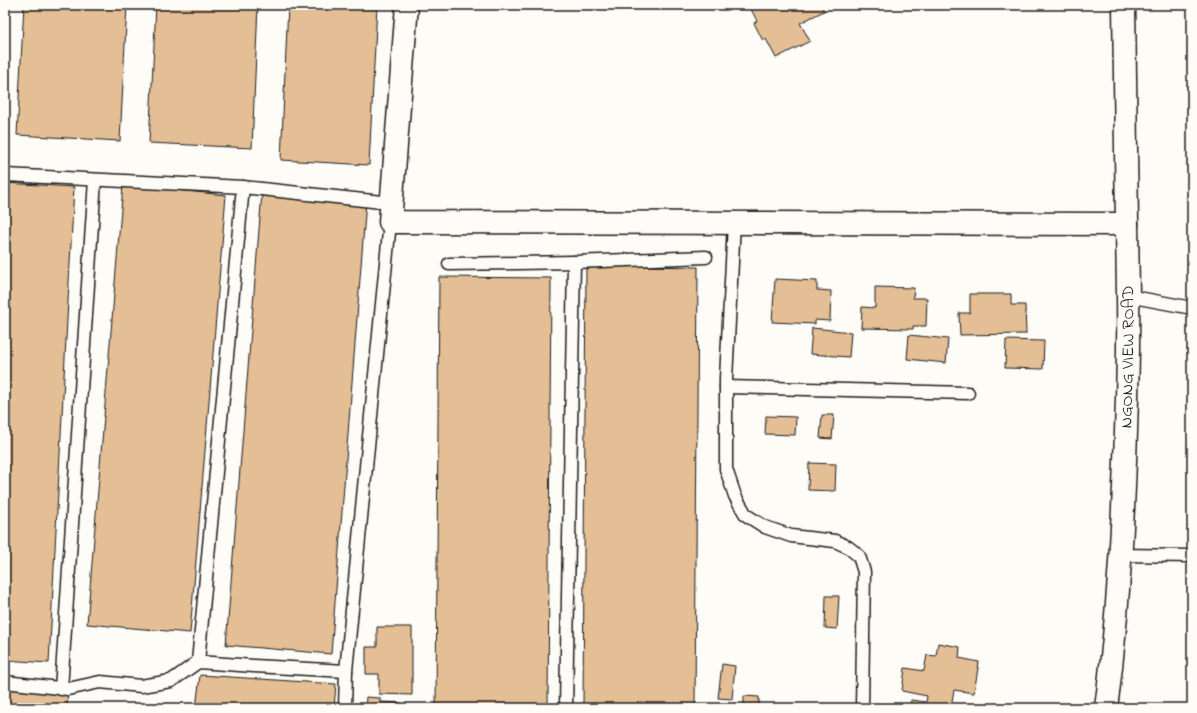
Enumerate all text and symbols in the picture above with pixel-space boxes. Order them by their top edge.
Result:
street label: NGONG VIEW ROAD [1114,285,1141,429]

